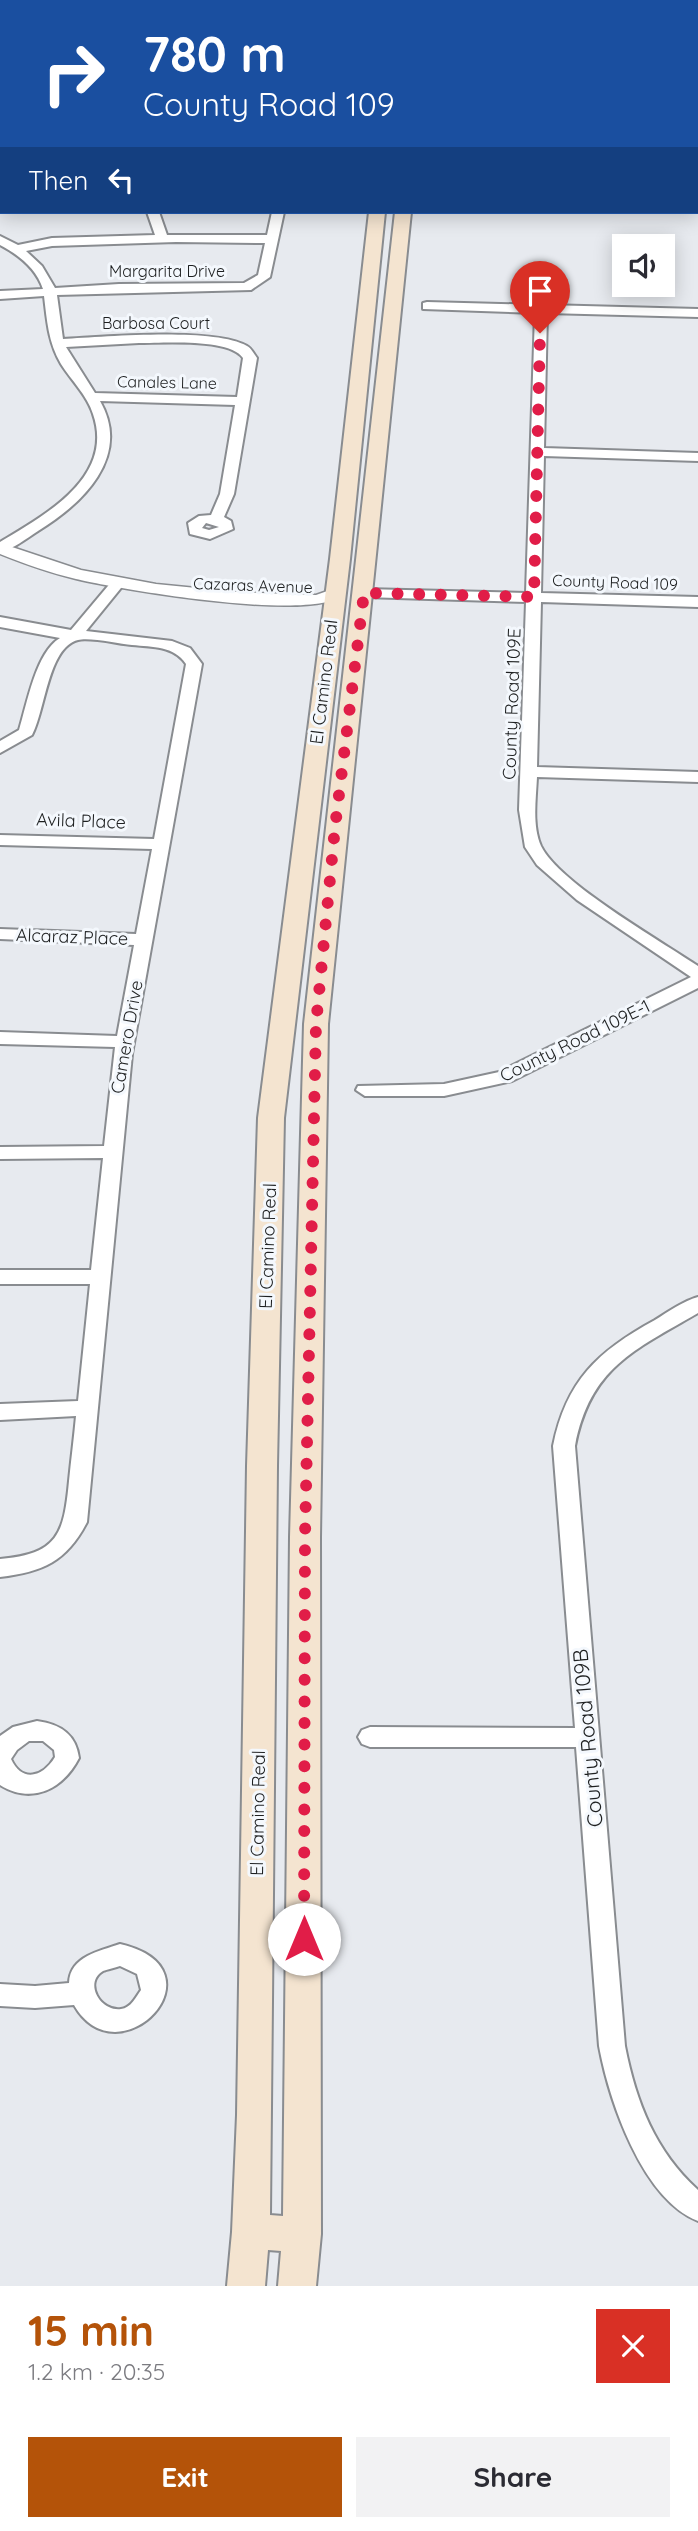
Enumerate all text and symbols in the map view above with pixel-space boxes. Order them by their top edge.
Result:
text: 780 m [143,23,286,84]
icon: right [28,28,119,119]
text: County Road 109 [143,84,395,124]
icon: left [102,161,140,199]
text: Then [28,164,88,197]
map controls [612,234,675,297]
button: sound [612,234,675,297]
street label: Margarita Drive [109,261,225,281]
pin [510,261,570,333]
icon: arrive [521,272,559,310]
street label: Barbosa Court [102,313,210,333]
street label: Canales Lane [117,371,217,393]
street label: County Road 109 [552,570,678,594]
street label: Cazaras Avenue [193,573,313,597]
street label: El Camino Real [304,618,343,746]
street label: County Road 109E [497,628,526,780]
street label: Avila Place [36,807,126,834]
street label: Alcaraz Place [16,923,129,950]
street label: Camero Drive [105,978,148,1095]
street label: County Road 109E-1 [496,994,654,1087]
street label: El Camino Real [254,1183,281,1309]
street label: County Road 109B [566,1648,608,1828]
street label: El Camino Real [245,1750,270,1876]
position arrow [267,1902,341,1976]
text: 15 min [28,2304,154,2357]
button: close [596,2309,670,2383]
text: 1.2 km · 20:35 [28,2357,165,2386]
button: Exit [28,2437,342,2517]
button: Share [356,2437,670,2517]

